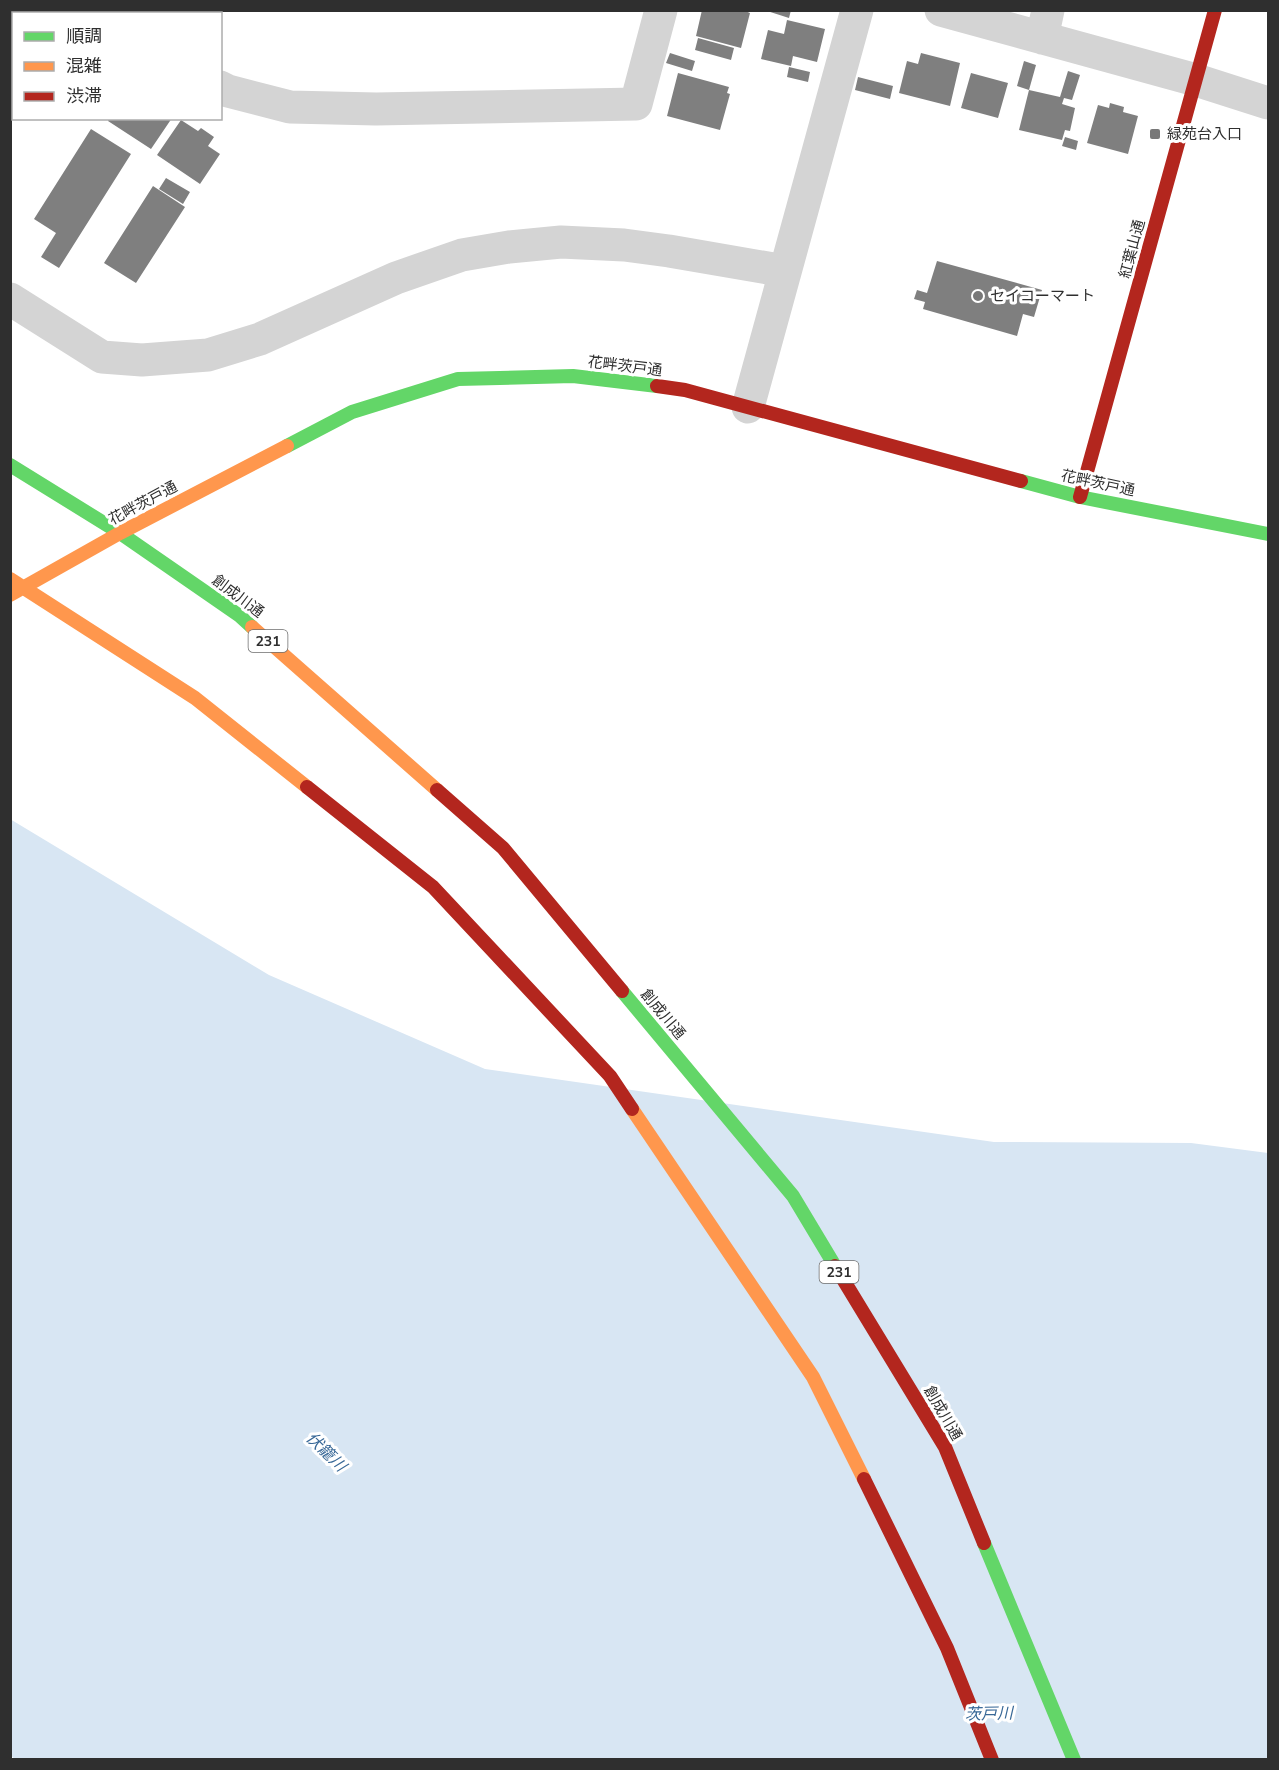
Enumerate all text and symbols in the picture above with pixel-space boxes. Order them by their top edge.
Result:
legend [12,12,222,120]
text: 順調 [66,24,102,48]
text: 混雑 [66,54,102,78]
text: 渋滞 [66,84,102,108]
place label: 緑苑台入口 [1167,124,1242,144]
marker: 緑苑台入口 [1148,127,1162,141]
street label: 紅葉山通 [1115,217,1149,281]
place label: セイコーマート [990,286,1095,306]
marker: セイコーマート [971,289,985,303]
street label: 花畔茨戸通 [587,352,663,380]
street label: 花畔茨戸通 [1059,465,1137,501]
street label: 花畔茨戸通 [105,477,181,529]
street label: 創成川通 [208,570,268,622]
road number: 231 [248,630,288,652]
street label: 創成川通 [636,985,690,1043]
road number: 231 [820,1261,858,1283]
street label: 創成川通 [919,1382,967,1444]
water label: 伏籠川 [301,1427,352,1478]
water label: 茨戸川 [965,1703,1015,1725]

